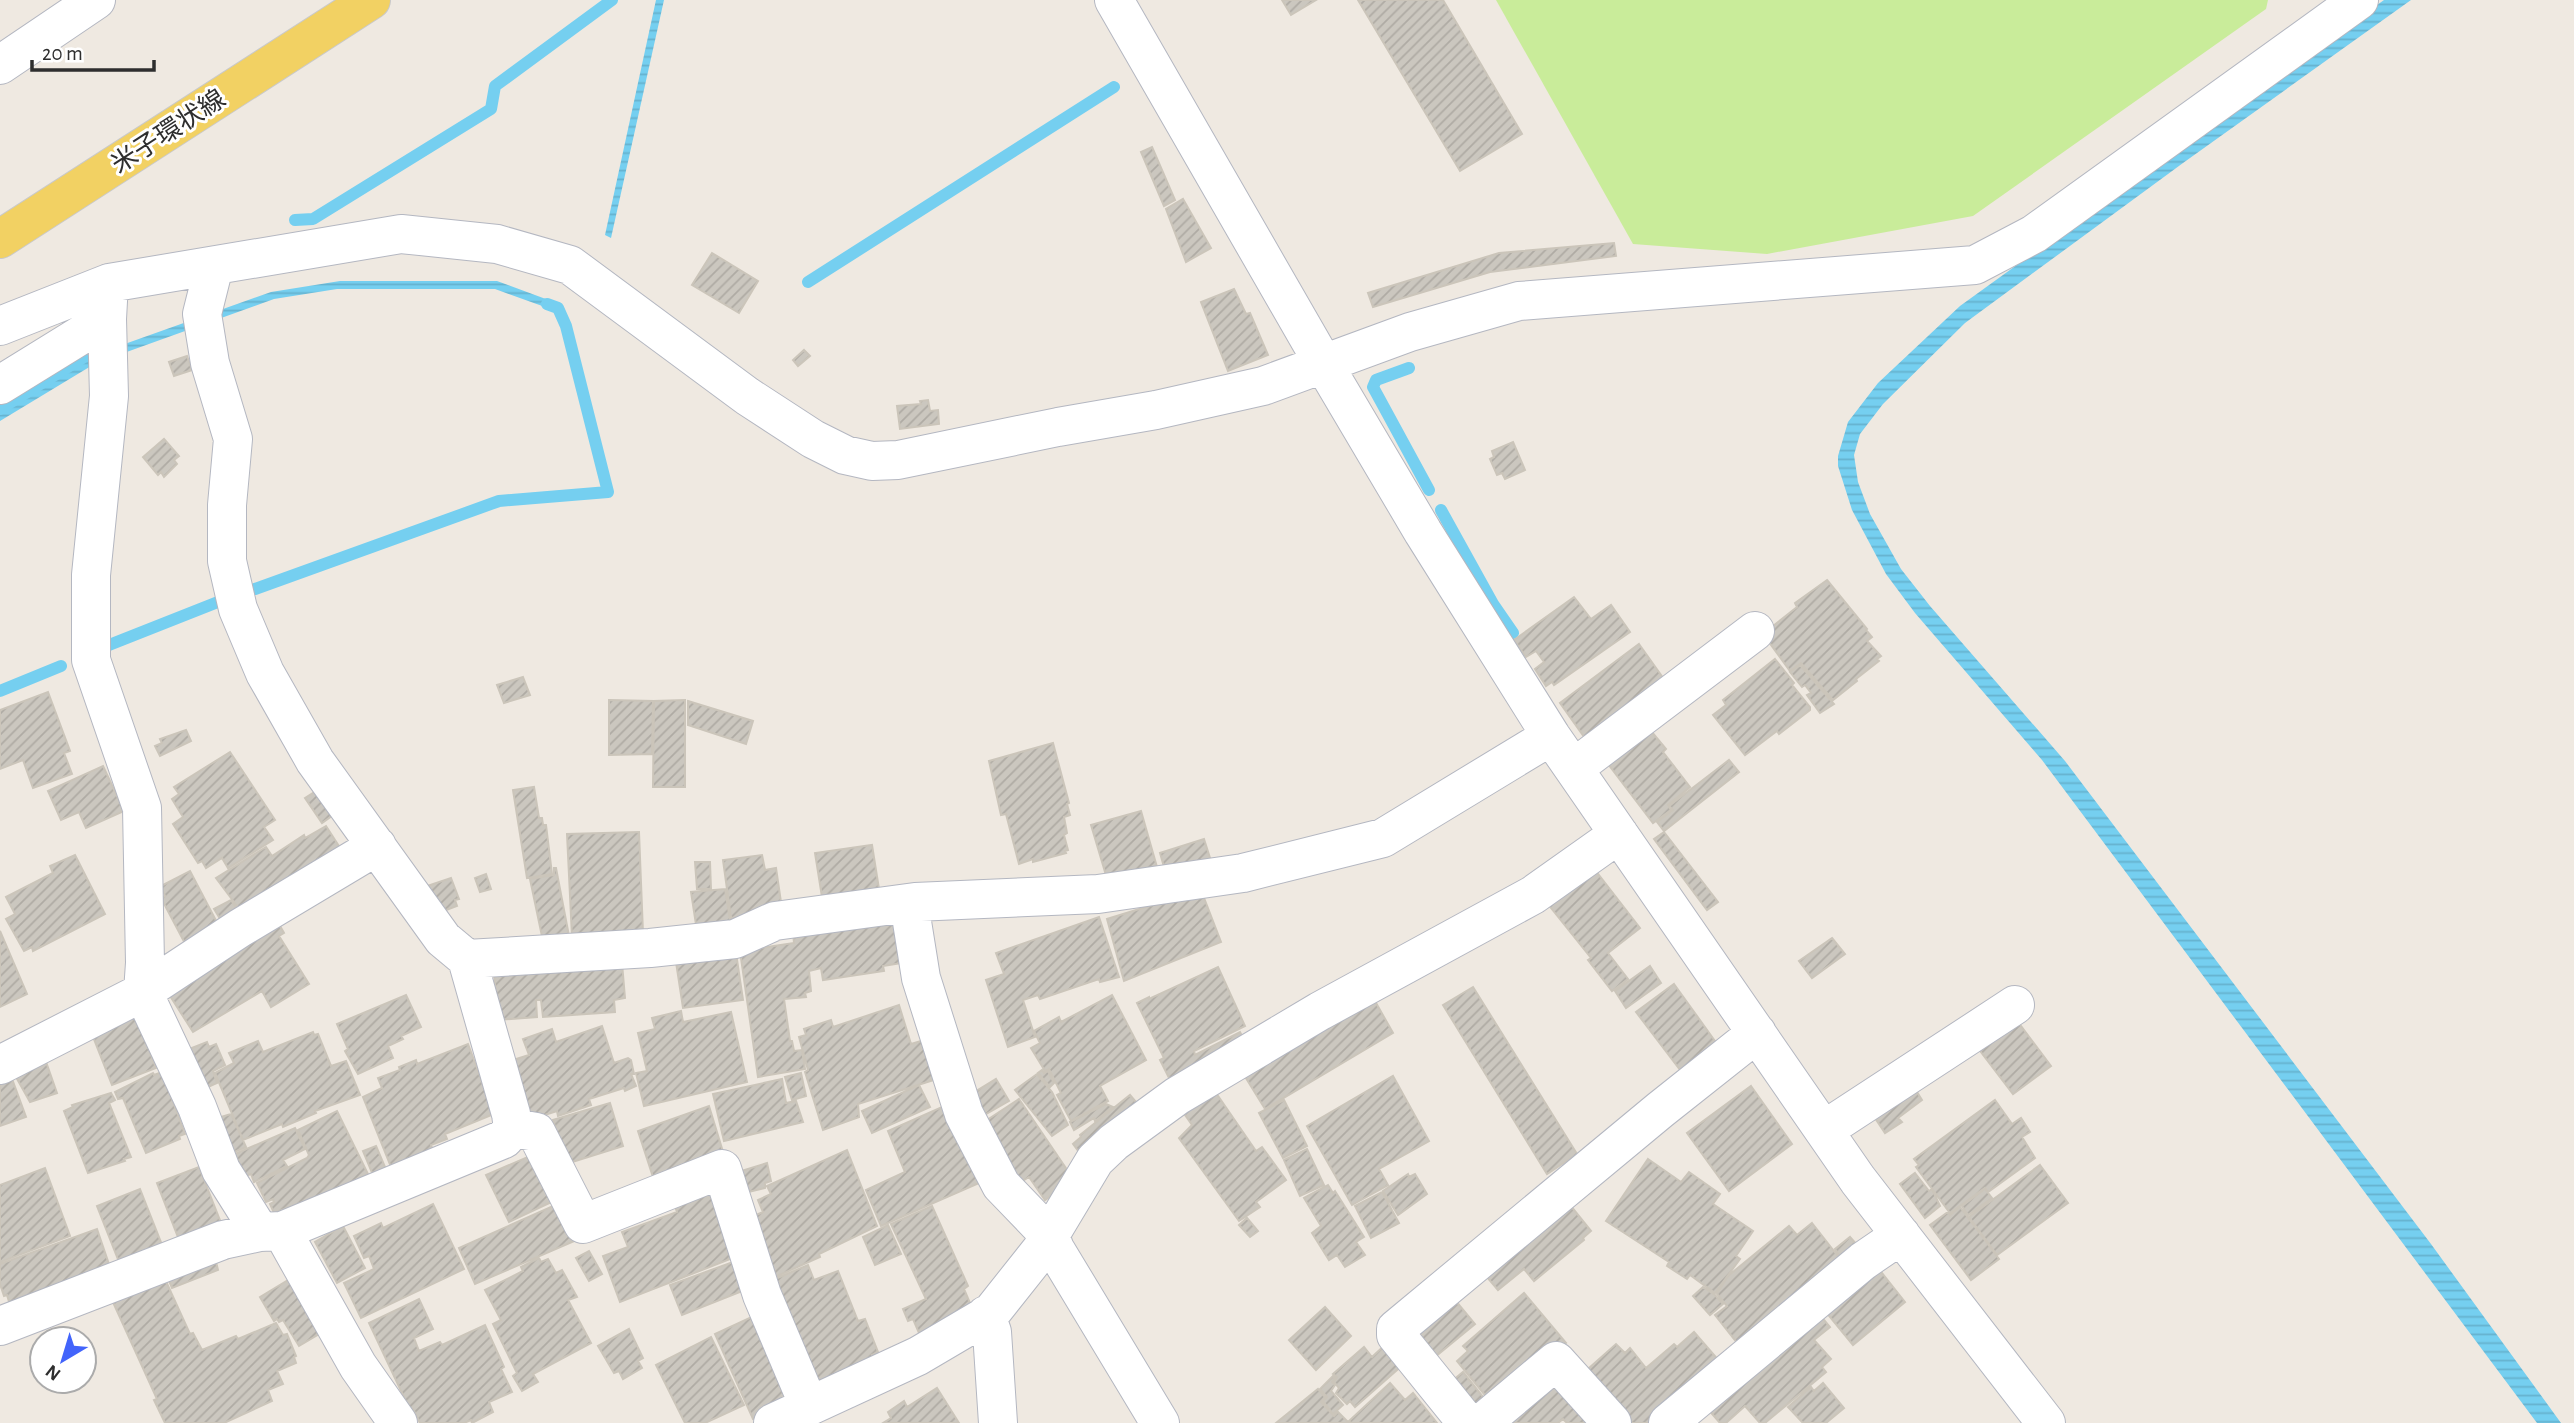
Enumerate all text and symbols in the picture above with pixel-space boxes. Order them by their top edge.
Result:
scale bar [32,28,154,72]
text: 20 m [42,43,83,64]
street label: 米子環状線 [106,85,230,178]
north arrow [28,1325,98,1395]
text: N [42,1361,65,1384]

